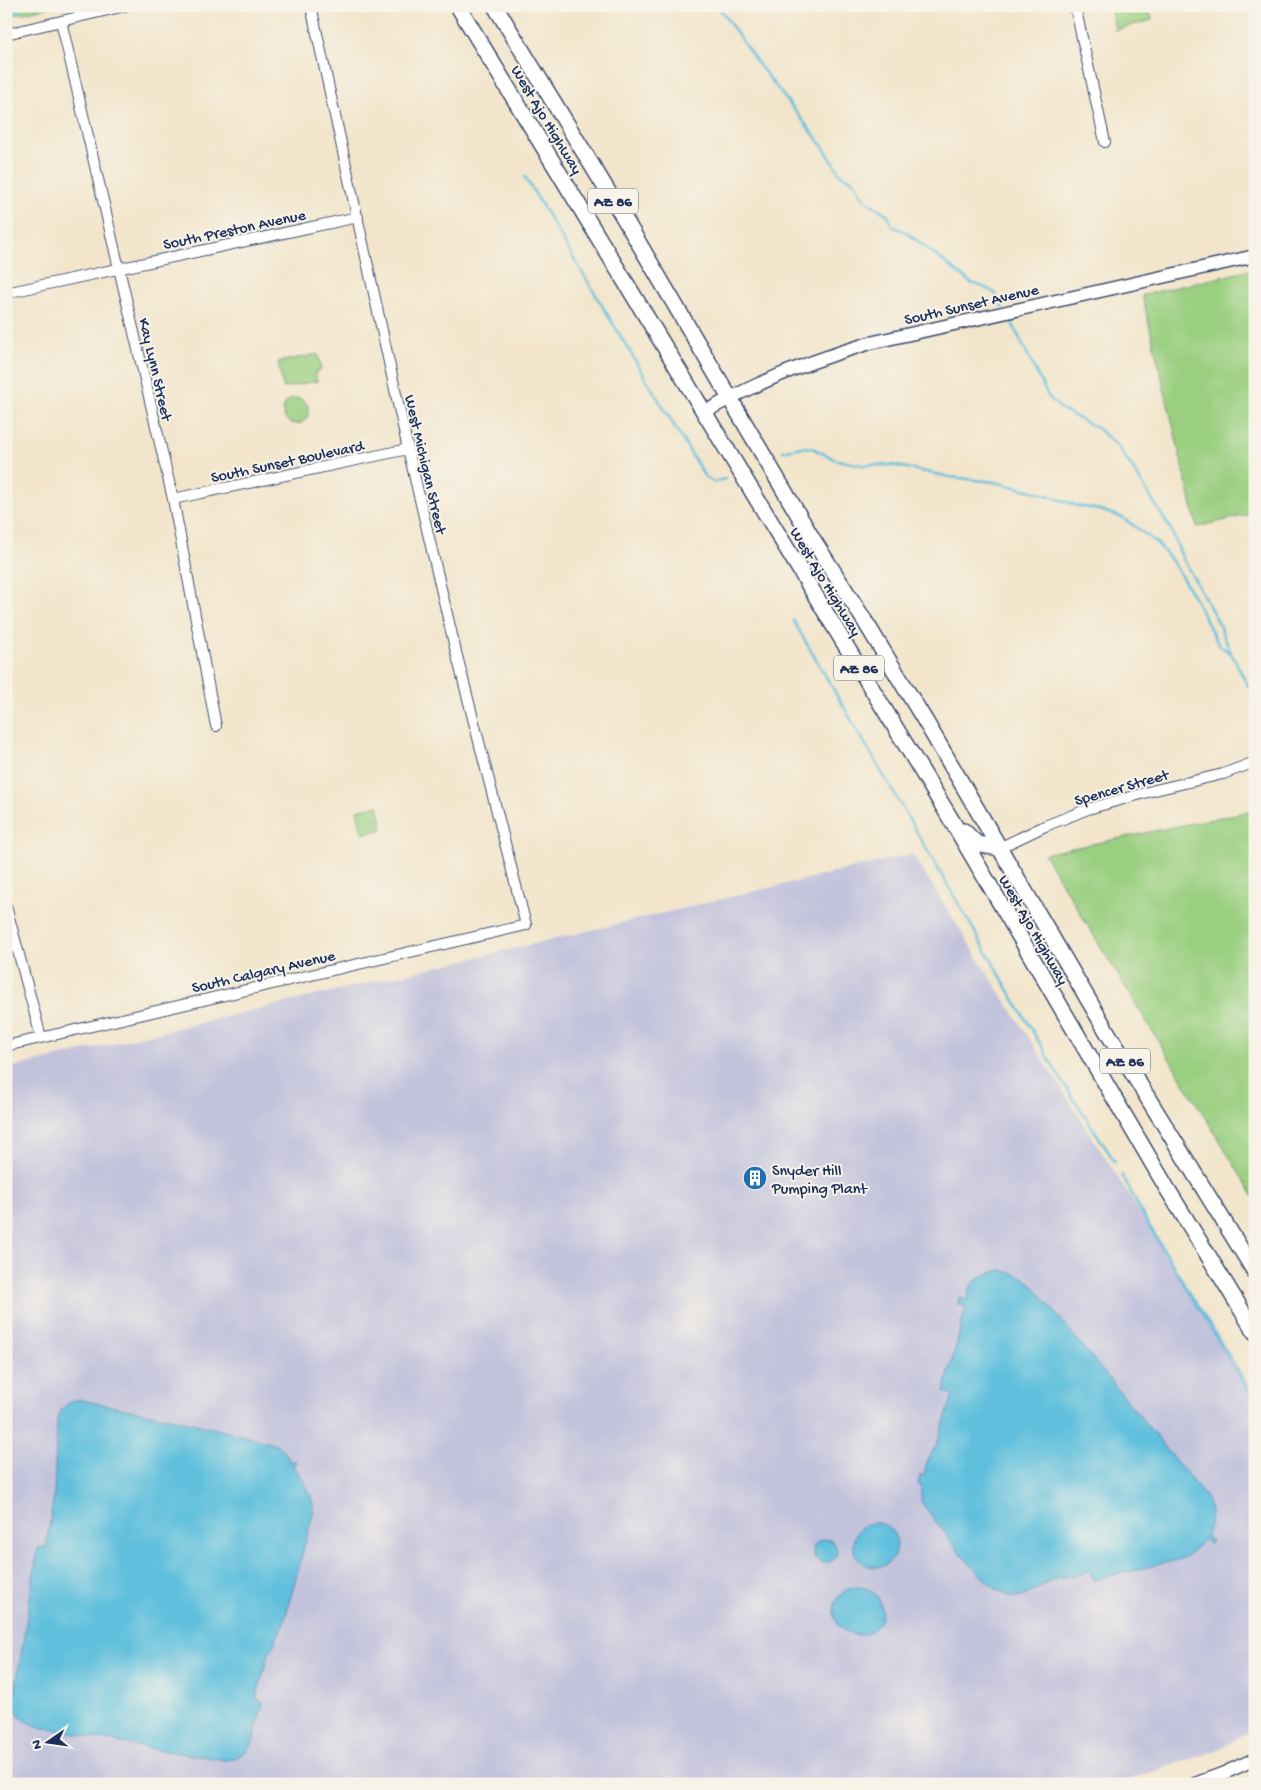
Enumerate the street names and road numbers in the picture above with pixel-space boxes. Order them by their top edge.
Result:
street label: West Ajo Highway [505,63,585,179]
road number: AZ 86 [588,188,638,214]
street label: South Preston Avenue [162,207,308,256]
street label: South Sunset Avenue [903,282,1042,331]
street label: Kay Lynn Street [133,317,175,424]
street label: West Michigan Street [398,393,449,538]
street label: South Sunset Boulevard [210,438,368,489]
street label: West Ajo Highway [784,525,864,641]
road number: AZ 86 [834,656,884,680]
street label: Spencer Street [1073,766,1173,812]
street label: West Ajo Highway [993,872,1071,989]
street label: South Calgary Avenue [190,947,338,999]
road number: AZ 86 [1100,1048,1150,1074]

